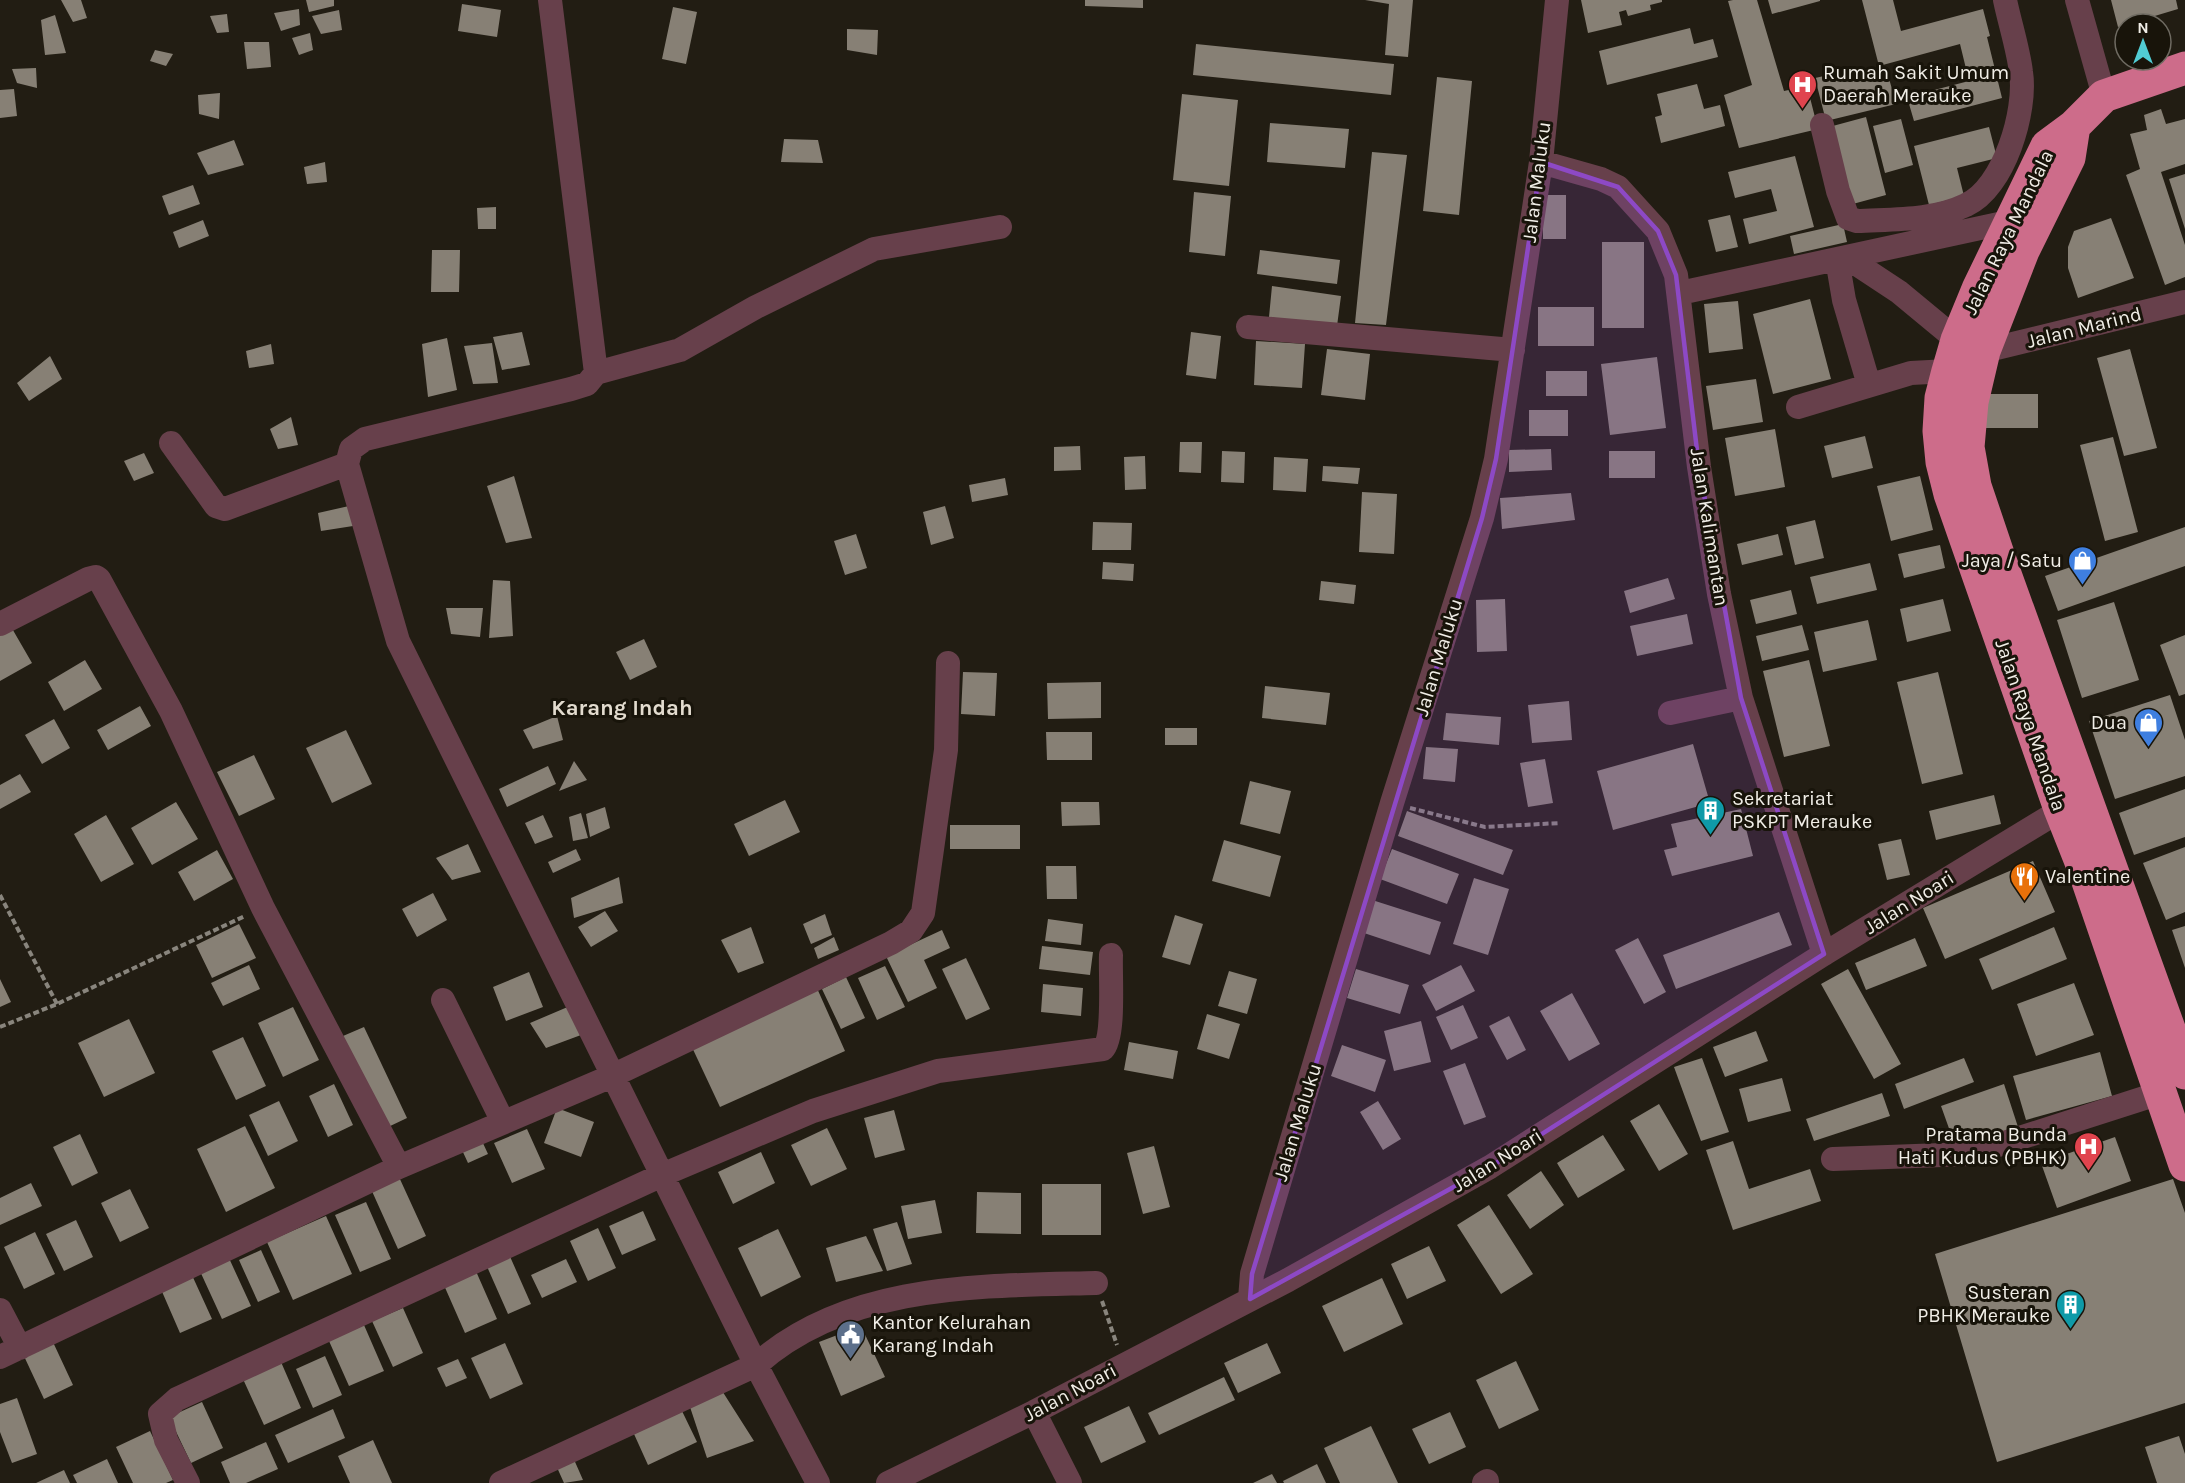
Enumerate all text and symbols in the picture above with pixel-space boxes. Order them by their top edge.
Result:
north arrow [2113,12,2173,72]
text: N [2137,18,2149,37]
place label: Rumah Sakit Umum Daerah Merauke [1823,61,2009,107]
hospital icon: Rumah Sakit Umum Daerah Merauke [1786,68,1818,110]
street label: Jalan Maluku [1518,120,1555,244]
street label: Jalan Raya Mandala [1959,146,2058,318]
street label: Jalan Marind [2024,302,2144,353]
street label: Jalan Kalimantan [1686,446,1733,608]
shop icon: Jaya / Satu [2067,544,2099,586]
place label: Jaya / Satu [1962,549,2062,572]
street label: Jalan Maluku [1410,596,1467,719]
street label: Jalan Raya Mandala [1990,636,2071,814]
district label: Karang Indah [551,695,693,721]
shop icon: Dua [2132,706,2164,748]
place label: Dua [2091,711,2127,734]
place label: Sekretariat PSKPT Merauke [1732,787,1872,833]
building icon: Sekretariat PSKPT Merauke [1695,794,1727,836]
restaurant icon: Valentine [2008,860,2040,902]
place label: Valentine [2045,865,2130,888]
street label: Jalan Noari [1860,866,1958,939]
street label: Jalan Maluku [1269,1061,1326,1184]
place label: Pratama Bunda Hati Kudus (PBHK) [1898,1123,2067,1169]
street label: Jalan Noari [1448,1124,1546,1197]
hospital icon: Pratama Bunda Hati Kudus (PBHK) [2072,1130,2104,1172]
place label: Susteran PBHK Merauke [1917,1281,2050,1327]
building icon: Susteran PBHK Merauke [2055,1288,2087,1330]
place label: Kantor Kelurahan Karang Indah [872,1311,1031,1357]
public building icon: Kantor Kelurahan Karang Indah [835,1318,867,1360]
street label: Jalan Noari [1020,1359,1120,1426]

